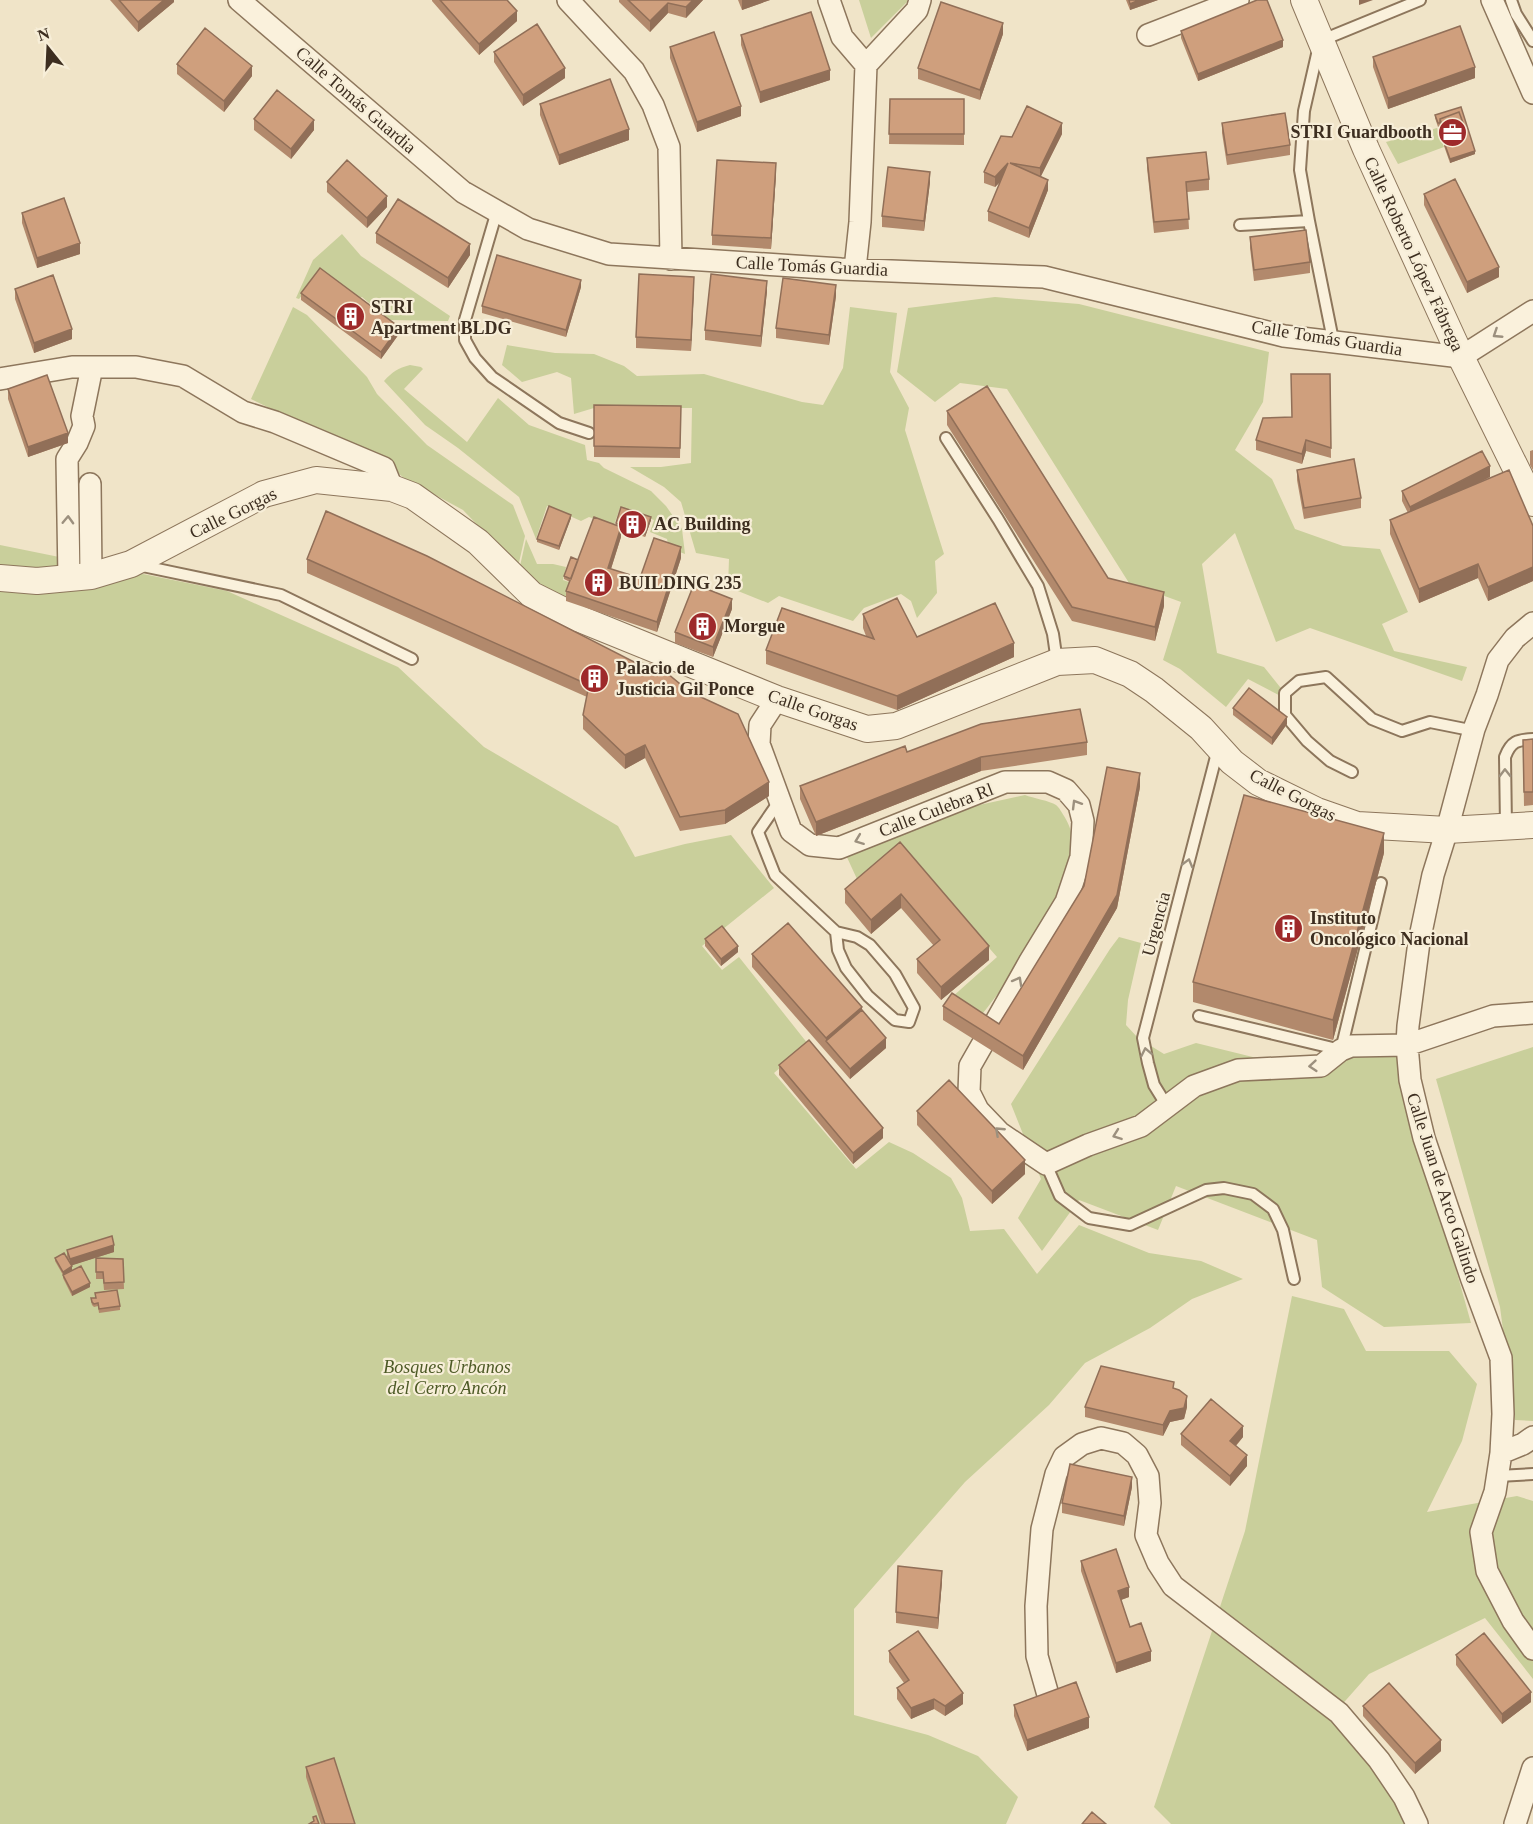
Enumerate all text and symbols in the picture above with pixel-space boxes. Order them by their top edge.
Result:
north arrow [18,18,78,78]
text: N [35,24,52,44]
street label: Calle Tomás Guardia [292,42,420,158]
office icon: STRI Guardbooth [1437,116,1469,148]
place label: STRI Guardbooth [1290,122,1432,142]
street label: Calle Roberto López Fábrega [1360,154,1468,354]
street label: Calle Tomás Guardia [735,252,889,280]
place label: STRI Apartment BLDG [371,297,512,338]
building icon: STRI Apartment BLDG [334,301,366,333]
street label: Calle Tomás Guardia [1250,316,1404,360]
one-way arrow [1493,326,1503,338]
street label: Calle Gorgas [186,483,280,543]
building icon: AC Building [617,508,649,540]
place label: AC Building [654,514,751,534]
one-way arrow [61,515,74,524]
building icon: BUILDING 235 [582,567,614,599]
place label: BUILDING 235 [619,573,742,593]
building icon: Morgue [687,610,719,642]
place label: Morgue [724,616,785,636]
place label: Palacio de Justicia Gil Ponce [616,658,754,699]
building icon: Palacio de Justicia Gil Ponce [579,662,611,694]
street label: Calle Gorgas [765,685,861,735]
street label: Calle Gorgas [1247,765,1339,825]
one-way arrow [1499,768,1511,777]
street label: Calle Culebra Rl [876,779,996,841]
one-way arrow [1071,800,1083,810]
one-way arrow [854,833,865,845]
one-way arrow [1181,859,1194,869]
street label: Urgencia [1138,890,1174,958]
place label: Instituto Oncológico Nacional [1310,908,1469,949]
building icon: Instituto Oncológico Nacional [1273,912,1305,944]
one-way arrow [1011,977,1023,988]
one-way arrow [1140,1048,1153,1058]
one-way arrow [1308,1059,1317,1072]
street label: Calle Juan de Arco Galindo [1403,1090,1483,1286]
one-way arrow [995,1127,1005,1138]
one-way arrow [1112,1127,1123,1140]
park label: Bosques Urbanos del Cerro Ancón [383,1357,511,1398]

